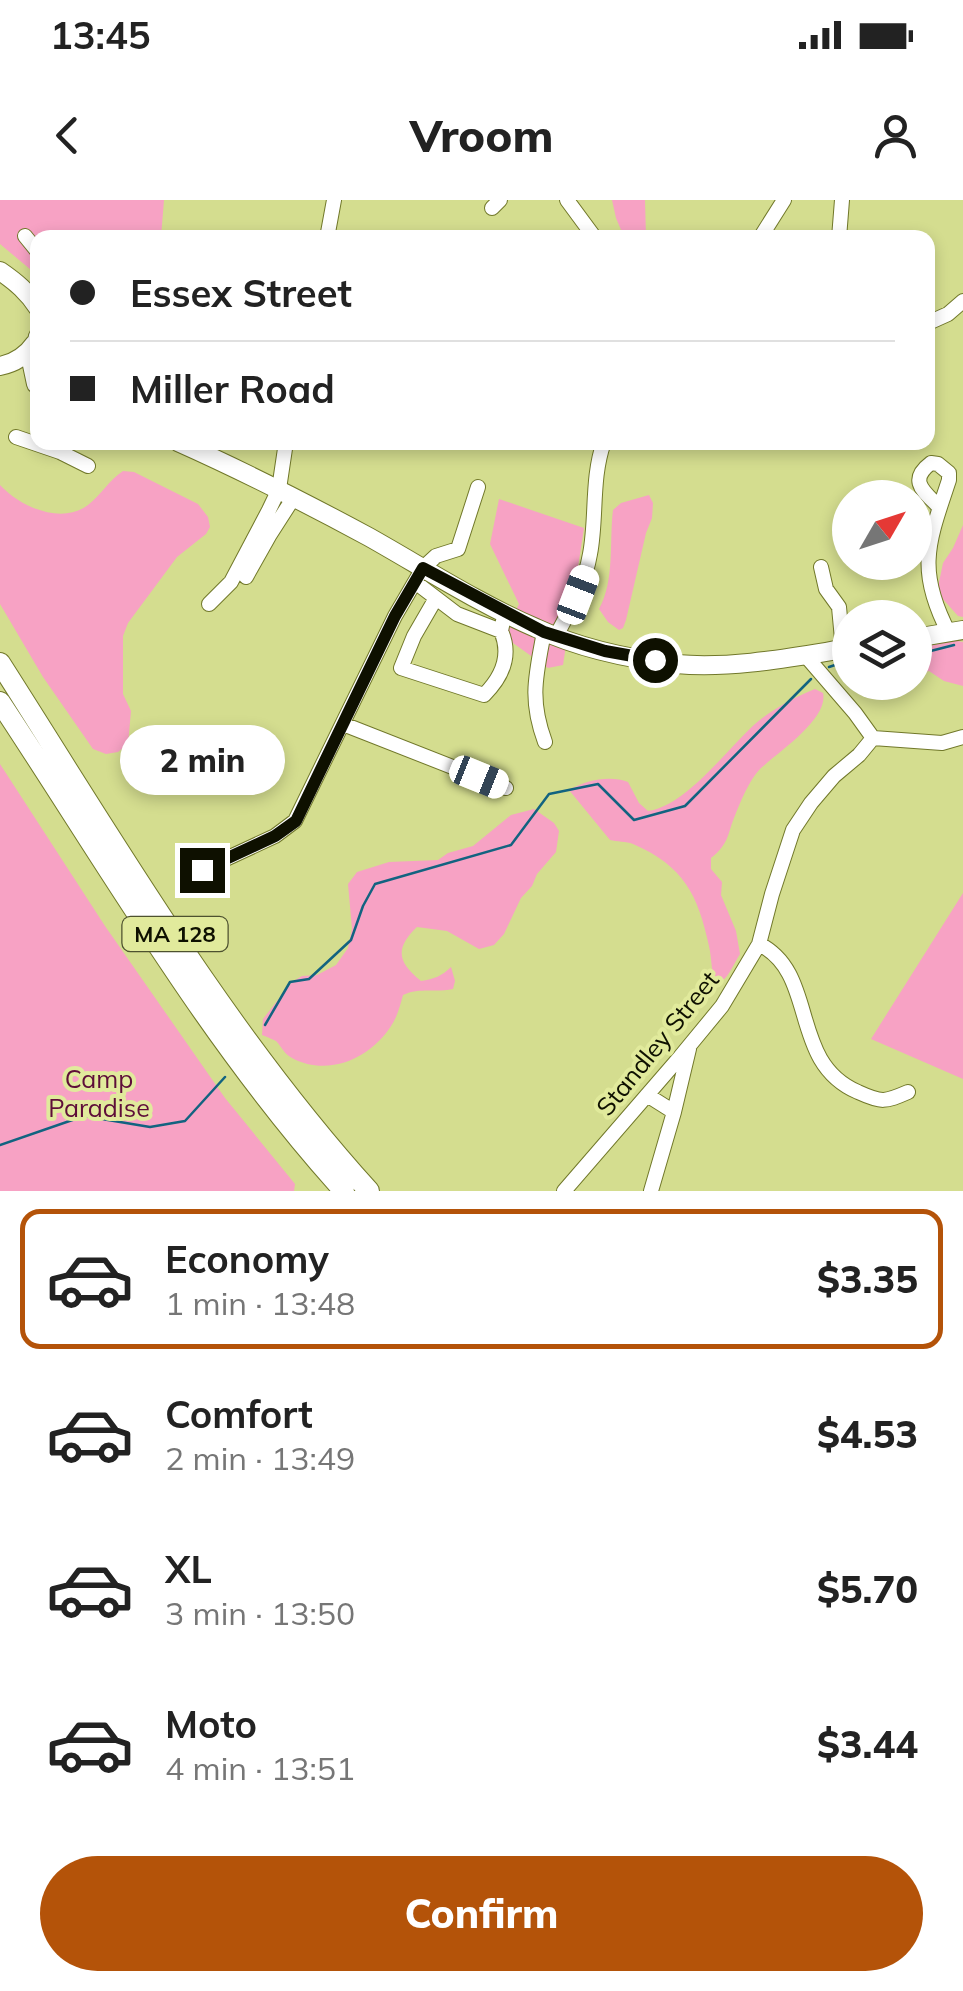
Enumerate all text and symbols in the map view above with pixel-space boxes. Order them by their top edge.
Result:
text: 13:45 [50,11,151,59]
text: Vroom [410,107,553,163]
icon: back [40,108,95,163]
icon: person [868,108,923,163]
text: Essex Street [130,269,352,317]
text: Miller Road [130,365,335,413]
north arrow [832,480,932,580]
map controls [832,480,932,700]
car [553,562,603,628]
button: layers [832,600,932,700]
route start [633,638,678,683]
callout: 2 min [120,725,284,795]
text: 2 min [160,740,245,780]
car [446,752,512,802]
route end [180,848,225,893]
road number: MA 128 [122,917,228,951]
street label: Standley Street [589,964,725,1122]
park label: Camp Paradise [48,1063,150,1123]
icon: car [45,1234,135,1324]
text: Economy [165,1235,329,1283]
text: $3.35 [817,1255,918,1303]
text: 1 min · 13:48 [165,1283,355,1323]
icon: car [45,1389,135,1479]
text: Comfort [165,1390,313,1438]
text: $4.53 [817,1410,918,1458]
text: 2 min · 13:49 [165,1438,355,1478]
icon: car [45,1544,135,1634]
text: XL [165,1545,212,1593]
text: $5.70 [817,1565,918,1613]
text: 3 min · 13:50 [165,1593,355,1633]
icon: car [45,1699,135,1789]
text: Moto [165,1700,257,1748]
text: $3.44 [817,1720,918,1768]
text: 4 min · 13:51 [165,1748,355,1788]
button: Confirm [40,1856,923,1971]

